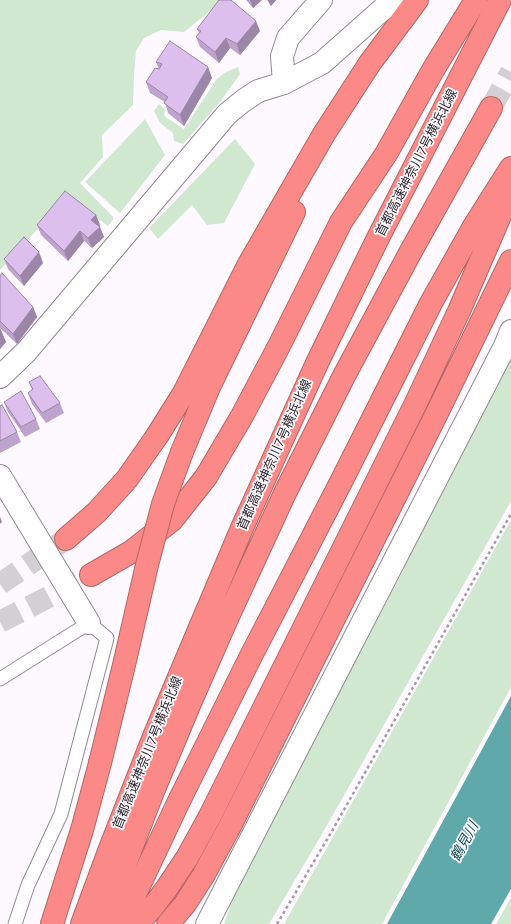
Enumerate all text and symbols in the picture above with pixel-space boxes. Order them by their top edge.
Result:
street label: 首都高速神奈川7号横浜北線 [373,87,461,239]
street label: 首都高速神奈川7号横浜北線 [235,377,315,533]
street label: 首都高速神奈川7号横浜北線 [110,674,186,832]
water label: 鶴見川 [447,820,483,864]

